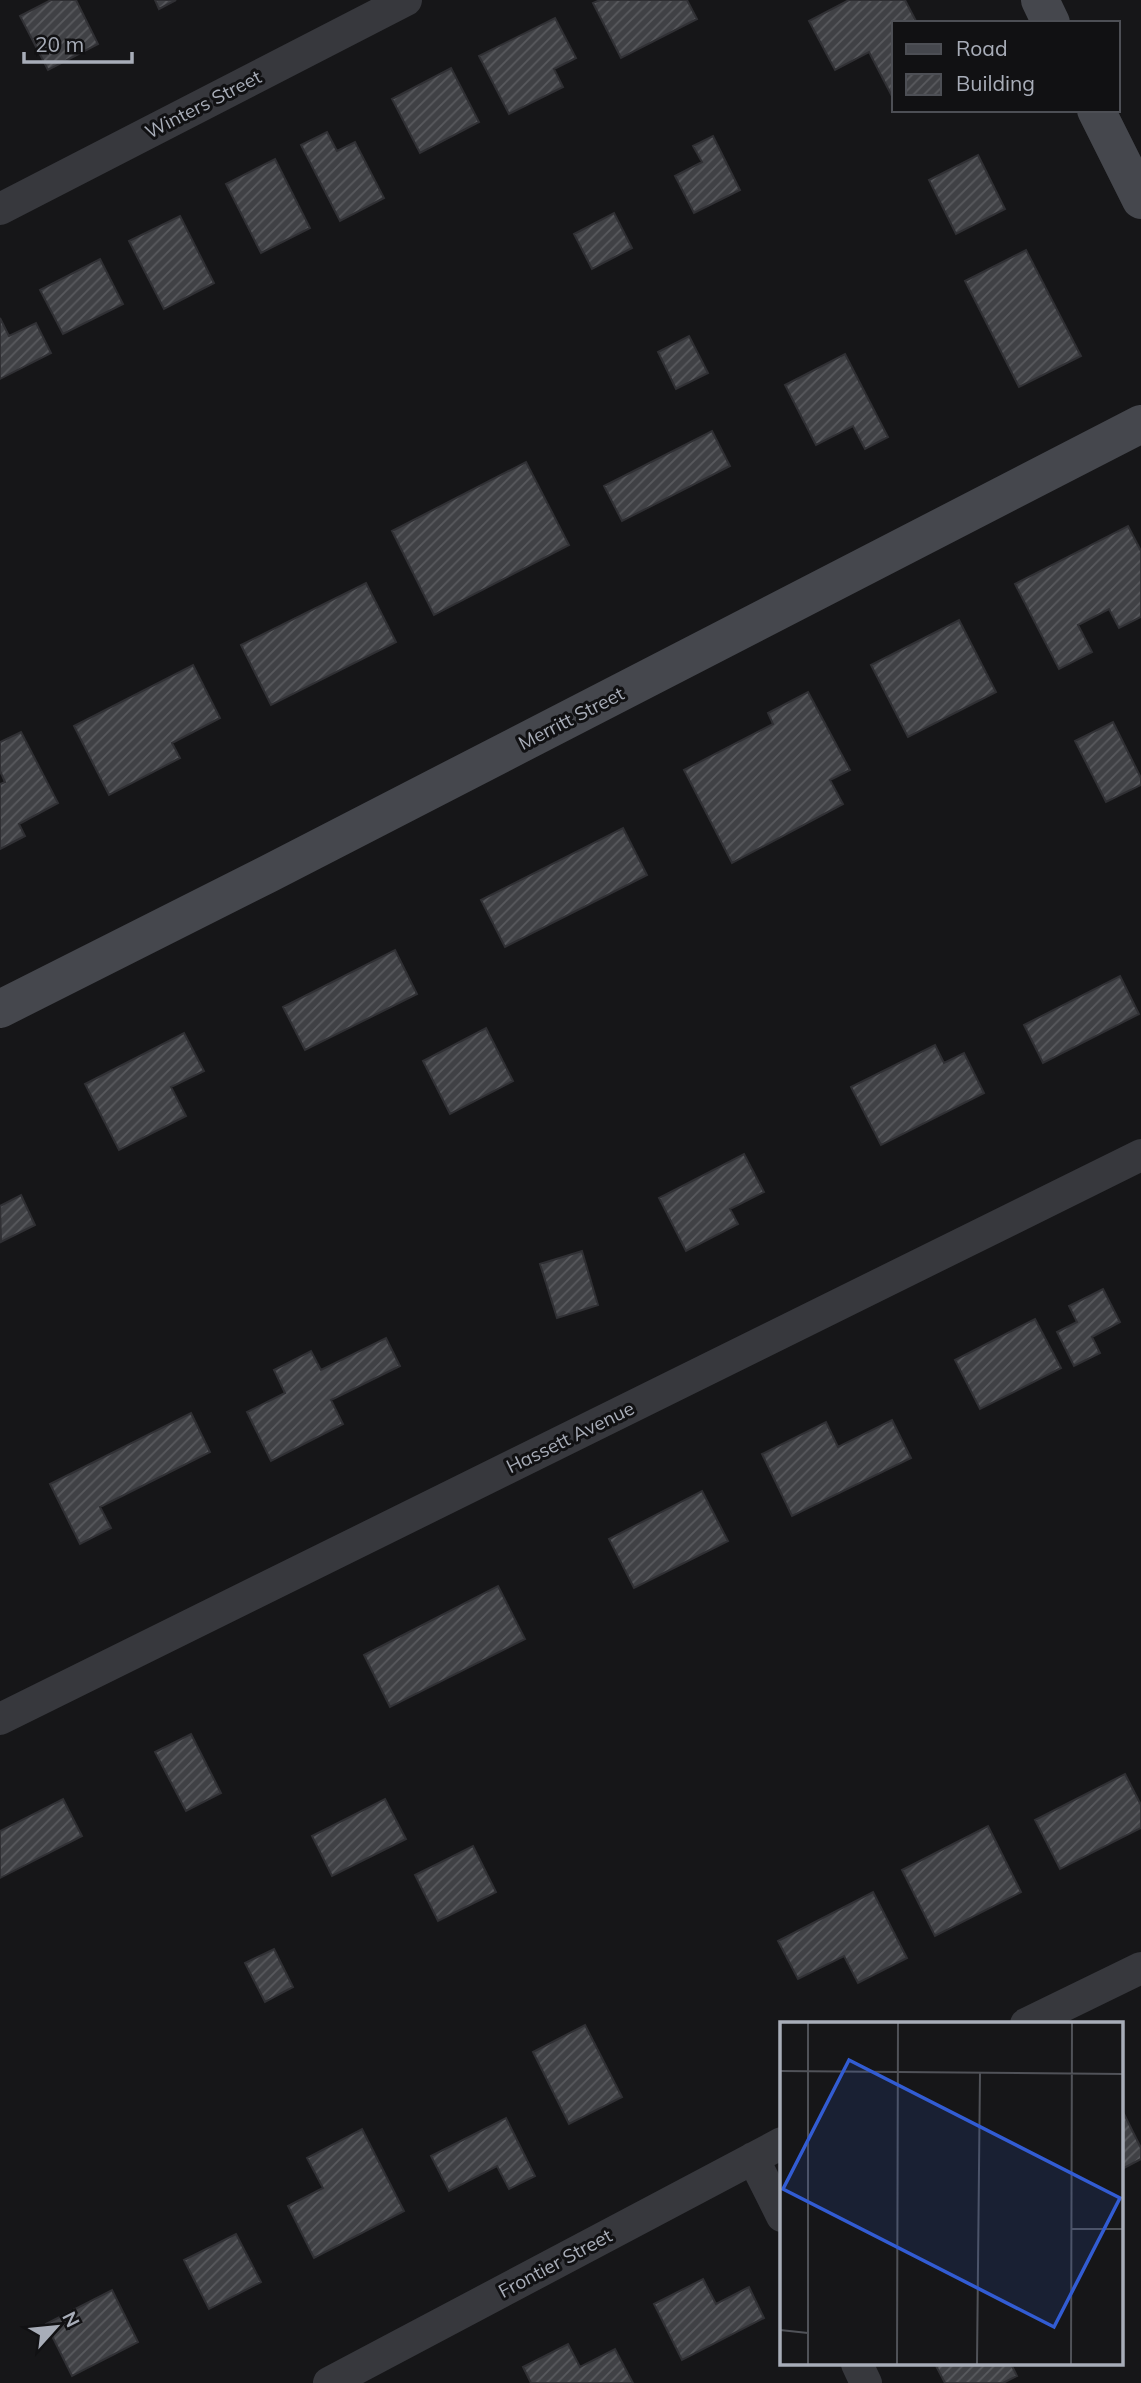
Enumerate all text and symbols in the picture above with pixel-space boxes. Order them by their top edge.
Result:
scale bar [24,21,133,65]
legend [892,21,1120,112]
text: 20 m [35,31,84,57]
text: Road [956,35,1007,61]
street label: Winters Street [141,64,266,144]
text: Building [956,70,1035,96]
street label: Merritt Street [514,681,628,755]
street label: Hassett Avenue [502,1396,638,1478]
inset map [780,2022,1124,2366]
street label: Frontier Street [494,2223,616,2303]
north arrow [21,2292,91,2362]
text: N [57,2307,85,2331]

